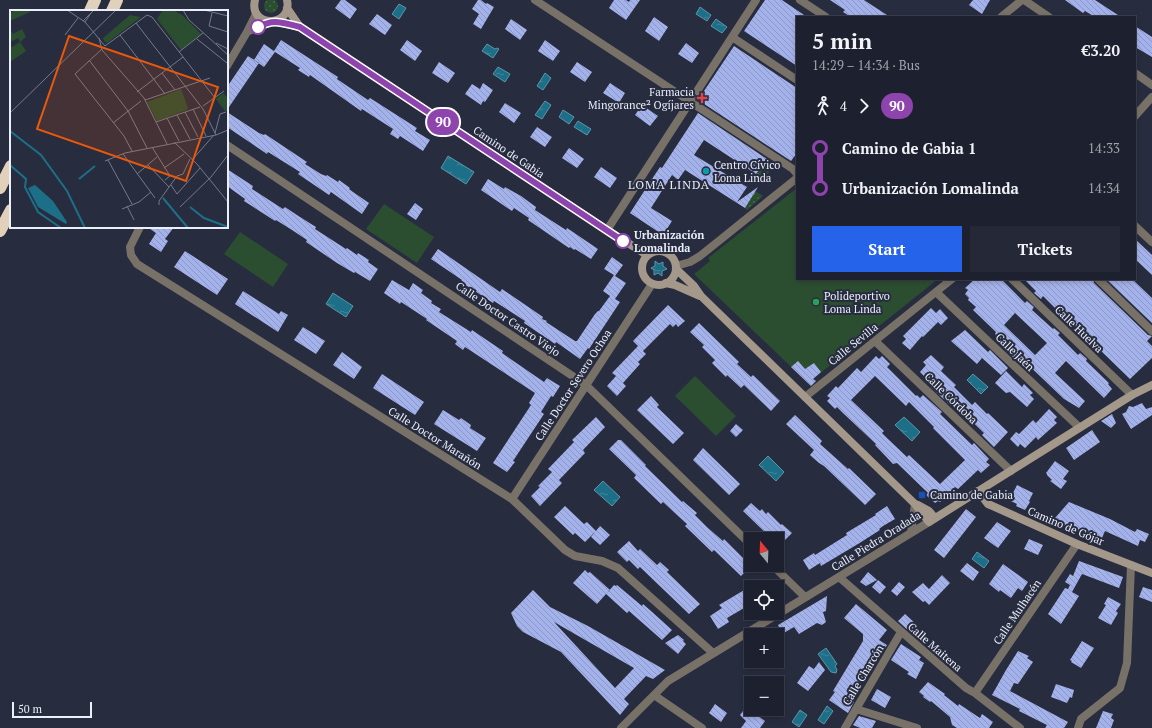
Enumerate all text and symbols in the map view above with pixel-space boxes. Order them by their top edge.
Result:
inset map [10,10,228,228]
unlabelled marker [250,19,266,35]
text: 5 min [812,26,872,55]
text: €3.20 [1082,40,1120,60]
text: 14:29 – 14:34 · Bus [812,56,920,74]
place label: Farmacia Mingorance² Ogíjares [588,85,694,112]
marker: Farmacia Mingorance² Ogíjares [697,93,707,103]
icon: walk [812,95,834,117]
icon: forward [853,95,875,117]
text: 90 [889,96,905,115]
text: 4 [840,97,847,115]
line badge: 90 [425,109,461,135]
text: 90 [435,112,451,131]
street label: Camino de Gabia [471,123,548,181]
text: Camino de Gabia 1 [842,138,976,158]
text: 14:33 [1088,139,1120,157]
place label: Centro Cívico Loma Linda [714,158,780,185]
marker: Centro Cívico Loma Linda [701,166,711,176]
district label: LOMA LINDA [628,177,710,192]
text: Urbanización Lomalinda [842,178,1019,198]
text: 14:34 [1088,179,1120,197]
button: Start [812,226,962,272]
button: Tickets [970,226,1120,272]
place label: Urbanización Lomalinda [634,228,704,255]
marker: Urbanización Lomalinda [615,233,631,249]
street label: Calle Doctor Castro Viejo [453,279,563,359]
place label: Polideportivo Loma Linda [824,289,890,316]
marker: Polideportivo Loma Linda [811,297,821,307]
street label: Calle Huelva [1052,303,1106,356]
street label: Calle Sevilla [825,319,881,368]
street label: Calle Doctor Severo Ochoa [532,326,615,443]
street label: Calle Jaén [993,330,1038,374]
street label: Calle Córdoba [922,369,981,427]
street label: Calle Doctor Marañón [386,404,485,473]
place label: Camino de Gabia [930,488,1013,502]
marker: Camino de Gabia [917,490,927,500]
street label: Camino de Gójar [1026,504,1107,549]
street label: Calle Piedra Oradada [829,508,924,574]
north arrow [744,532,784,572]
map controls [744,532,784,716]
street label: Calle Mulhacén [990,576,1044,647]
button: locate [744,580,784,620]
street label: Calle Maitena [905,620,965,675]
button: + [744,628,784,668]
street label: Calle Charcón [839,642,887,708]
button: − [744,676,784,716]
scale bar [12,700,92,719]
text: 50 m [18,702,42,716]

